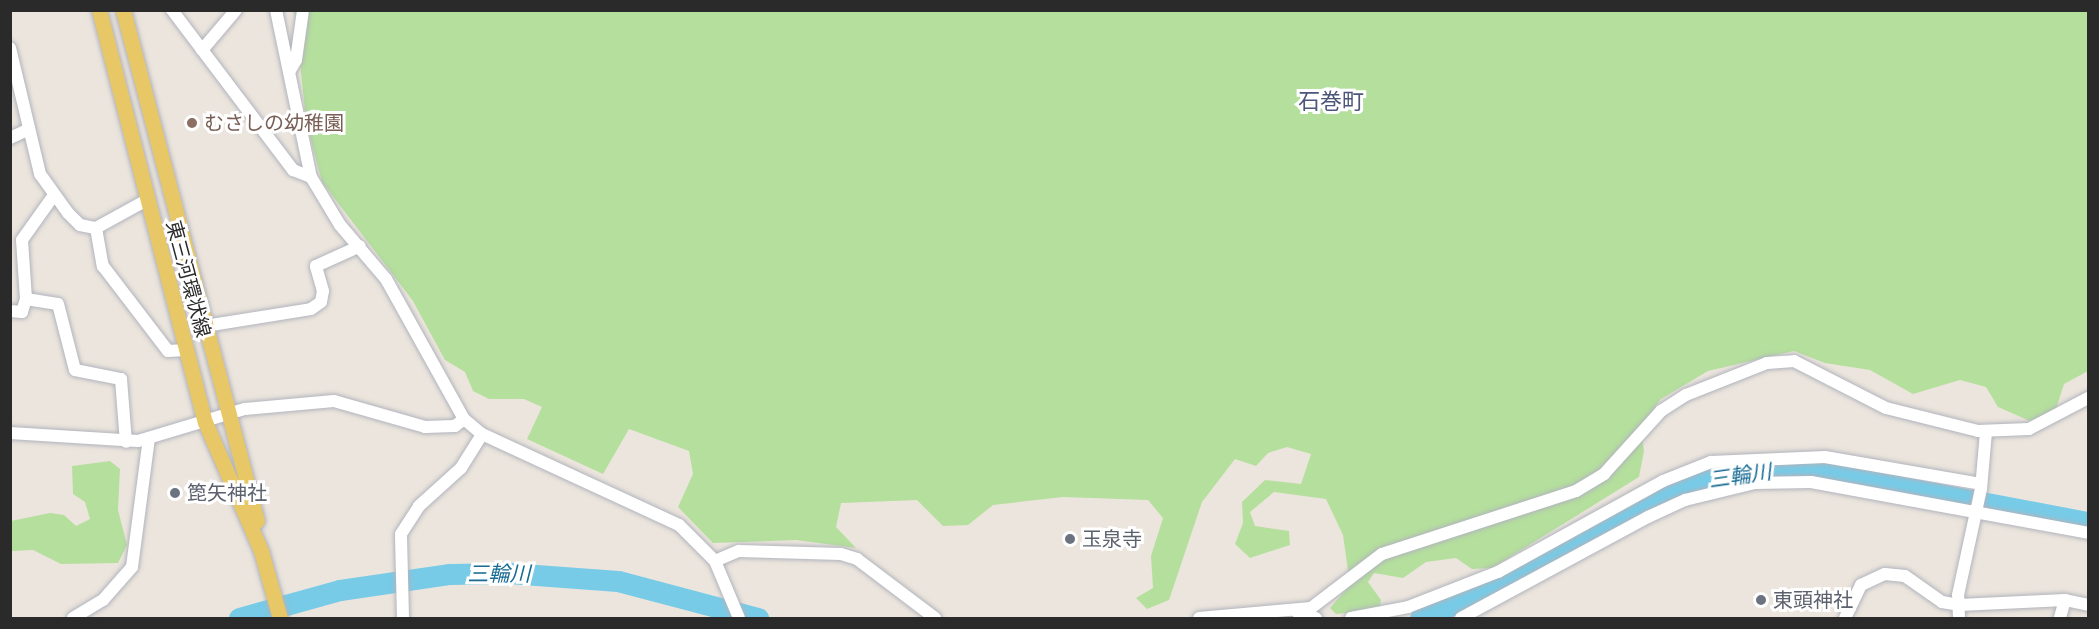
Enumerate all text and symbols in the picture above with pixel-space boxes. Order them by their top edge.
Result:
district label: 石巻町 [1298,89,1364,115]
place label: むさしの幼稚園 [204,111,344,135]
marker: むさしの幼稚園 [185,116,199,130]
street label: 東三河環状線 [161,218,215,340]
water label: 三輪川 [1707,459,1773,493]
place label: 箆矢神社 [187,481,267,505]
marker: 箆矢神社 [168,486,182,500]
place label: 玉泉寺 [1082,527,1142,551]
marker: 玉泉寺 [1063,532,1077,546]
water label: 三輪川 [468,561,530,587]
place label: 東頭神社 [1773,588,1853,612]
marker: 東頭神社 [1754,593,1768,607]

